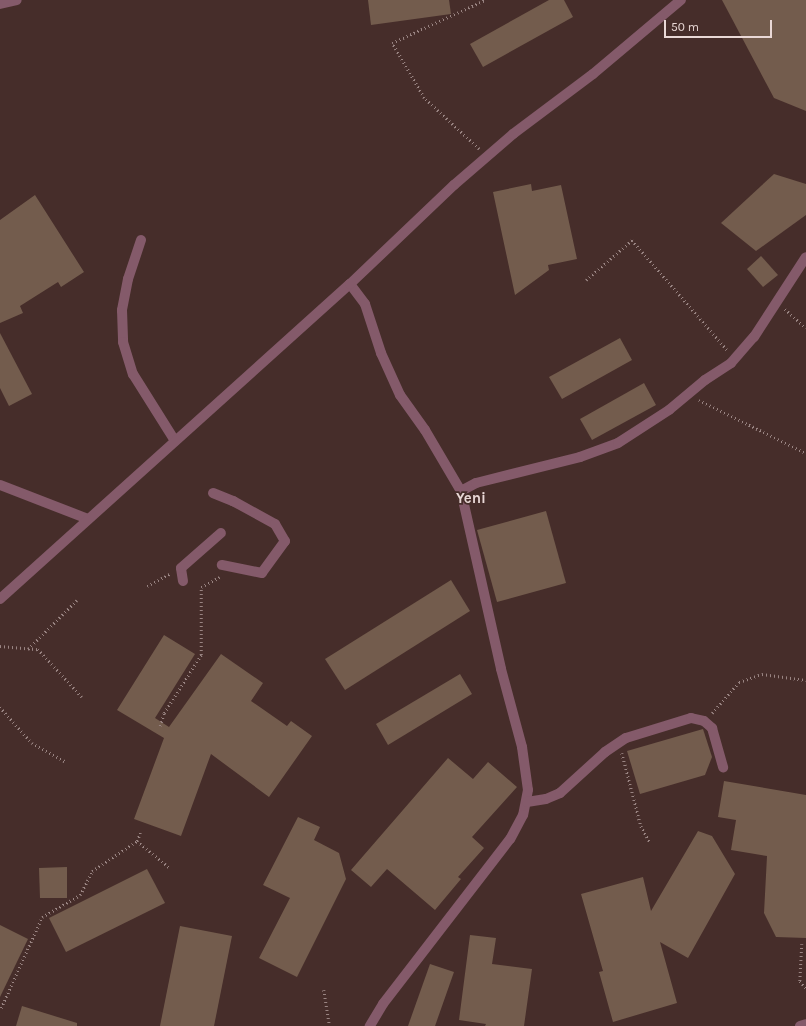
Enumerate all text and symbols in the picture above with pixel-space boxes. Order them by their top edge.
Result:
scale bar [666,12,774,38]
text: 50 m [671,20,699,34]
district label: Yeni [456,490,486,508]

